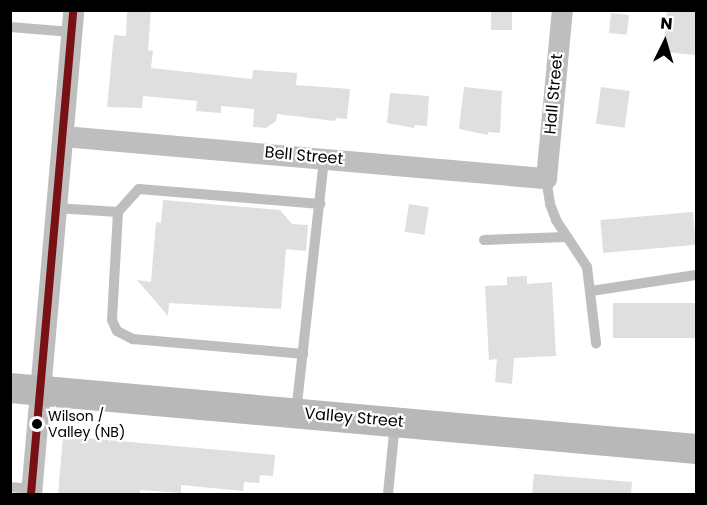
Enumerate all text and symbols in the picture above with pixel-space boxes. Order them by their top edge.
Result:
north arrow [635,12,695,72]
text: N [660,12,674,36]
street label: Hall Street [541,53,567,135]
street label: Bell Street [264,143,344,169]
street label: Valley Street [304,404,404,432]
place label: Wilson / Valley (NB) [48,408,125,440]
marker: Wilson / Valley (NB) [31,418,43,430]

